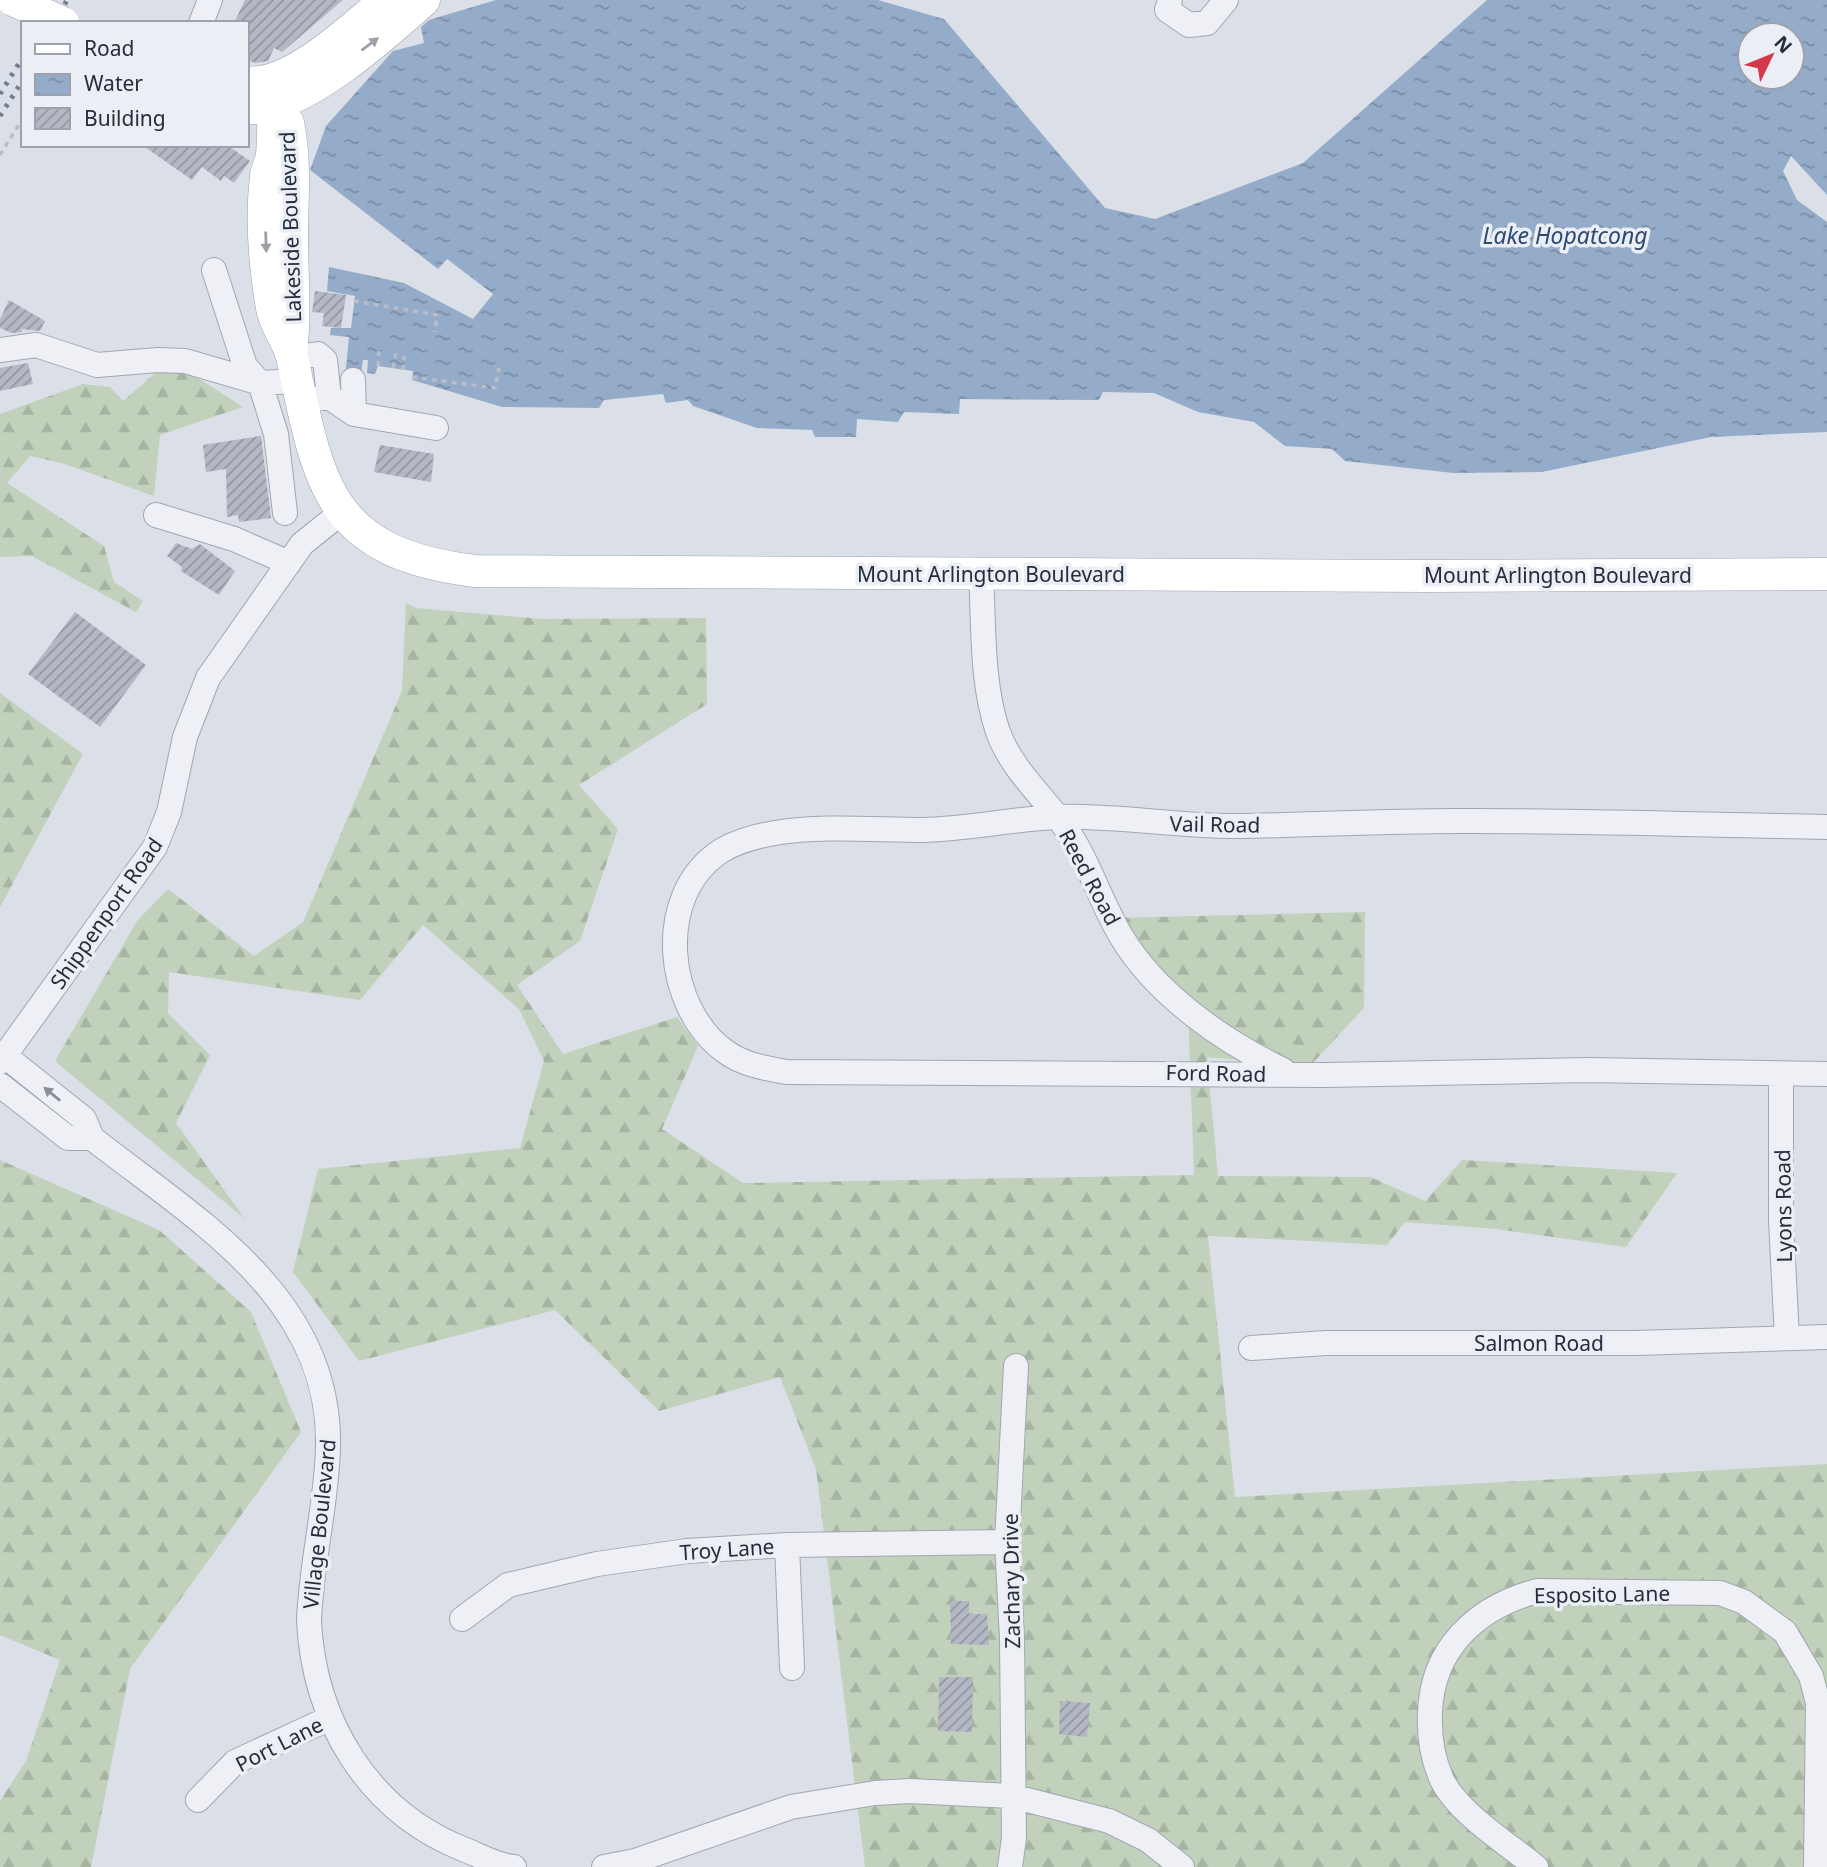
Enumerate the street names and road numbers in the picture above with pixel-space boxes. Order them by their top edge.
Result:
street label: Lakeside Boulevard [273,131,307,323]
street label: Mount Arlington Boulevard [857,560,1125,588]
street label: Mount Arlington Boulevard [1424,561,1692,589]
street label: Vail Road [1169,809,1261,839]
street label: Reed Road [1053,824,1127,930]
street label: Shippenport Road [43,832,169,994]
street label: Ford Road [1165,1058,1267,1088]
street label: Lyons Road [1768,1149,1798,1263]
street label: Salmon Road [1474,1329,1604,1357]
street label: Village Boulevard [296,1438,342,1610]
street label: Zachary Drive [996,1513,1026,1649]
street label: Troy Lane [679,1532,775,1566]
street label: Esposito Lane [1534,1579,1670,1609]
street label: Port Lane [230,1710,328,1778]

